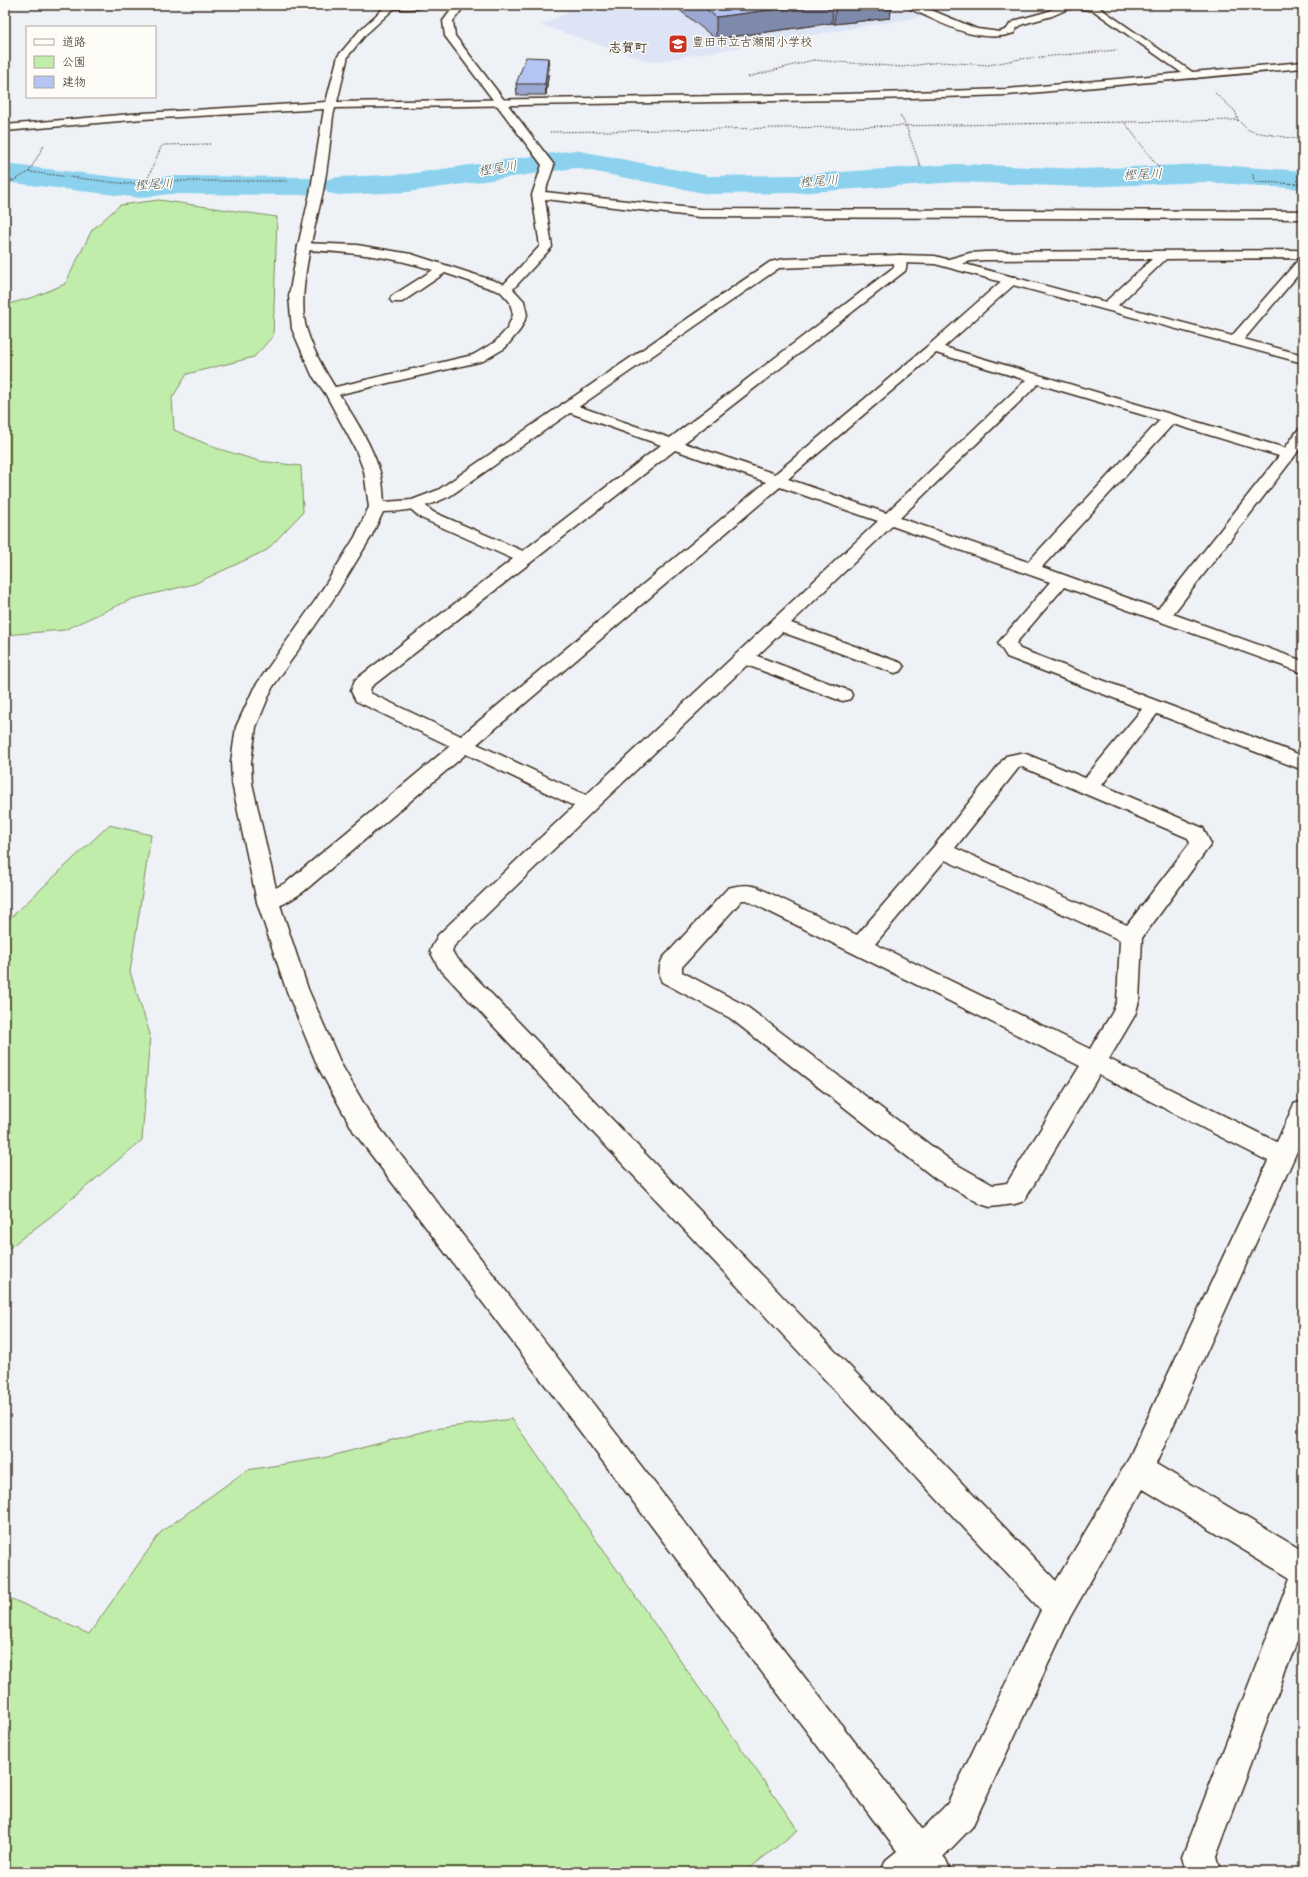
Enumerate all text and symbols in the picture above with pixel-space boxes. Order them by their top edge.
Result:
legend [26,26,156,98]
school or university icon: 豊田市立古瀬間小学校 [667,33,689,55]
text: 道路 [62,36,86,51]
place label: 豊田市立古瀬間小学校 [692,36,812,51]
district label: 志賀町 [608,41,648,57]
text: 公園 [62,56,86,71]
text: 建物 [62,76,86,91]
water label: 樫尾川 [477,159,518,180]
water label: 樫尾川 [1123,167,1163,184]
water label: 樫尾川 [799,173,839,192]
water label: 樫尾川 [134,176,174,195]

